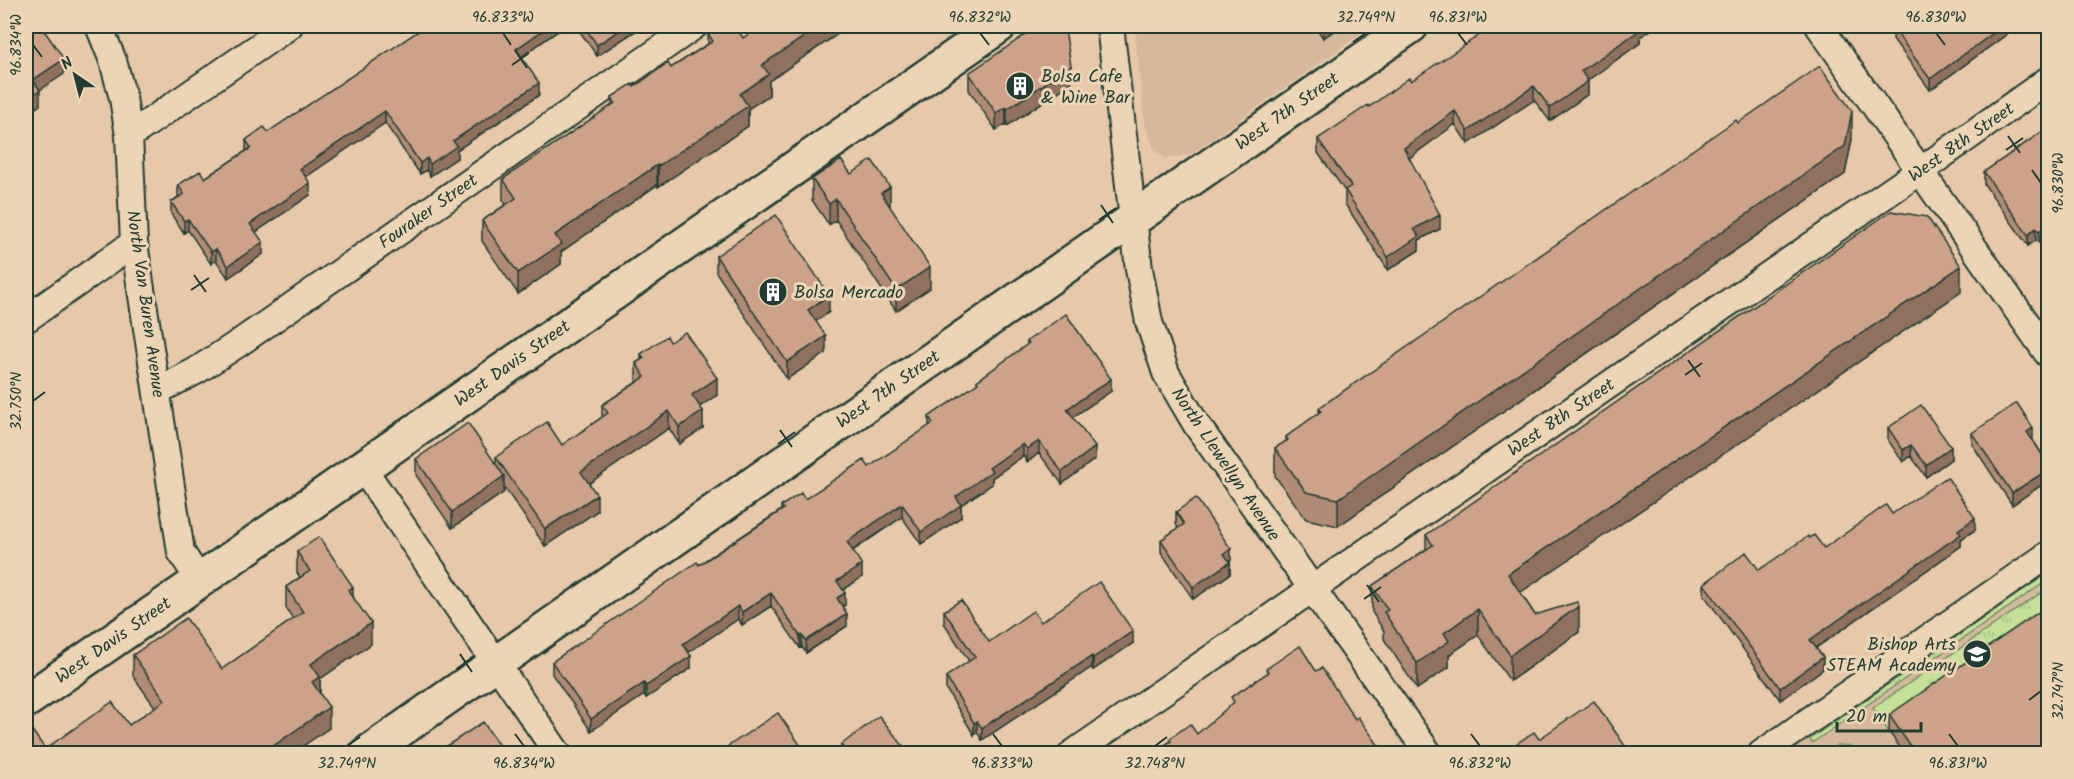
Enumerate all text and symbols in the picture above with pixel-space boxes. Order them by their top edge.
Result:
text: 96.833°W [472,6,534,30]
text: 96.832°W [949,6,1011,30]
text: 32.749°N [1337,6,1395,30]
text: 96.831°W [1429,6,1487,30]
text: 96.830°W [1905,6,1967,30]
text: 96.834°W [5,14,29,76]
north arrow [45,45,105,105]
text: N [56,51,79,77]
place label: Bolsa Cafe & Wine Bar [1041,63,1131,113]
street label: West 7th Street [1230,65,1347,159]
building icon: Bolsa Cafe & Wine Bar [1004,70,1036,102]
street label: West 8th Street [1903,95,2022,191]
text: 96.830°W [2047,152,2071,214]
street label: Fouraker Street [373,166,486,257]
street label: North Van Buren Avenue [117,209,172,400]
building icon: Bolsa Mercado [757,276,789,308]
place label: Bolsa Mercado [794,279,903,308]
street label: West Davis Street [449,313,578,415]
street label: West 7th Street [831,343,948,437]
street label: West 8th Street [1502,371,1622,465]
text: 32.750°N [5,372,29,430]
street label: North Llewellyn Avenue [1162,382,1287,547]
street label: West Davis Street [50,590,179,692]
place label: Bishop Arts STEAM Academy [1827,631,1957,681]
school or university icon: Bishop Arts STEAM Academy [1961,638,1993,670]
text: 32.747°N [2047,662,2071,720]
scale bar [1837,695,1921,733]
text: 20 m [1846,703,1887,732]
text: 32.749°N [318,752,376,776]
text: 96.834°W [493,752,555,776]
text: 96.833°W [971,752,1033,776]
text: 32.748°N [1125,752,1185,776]
text: 96.832°W [1449,752,1511,776]
text: 96.831°W [1929,752,1987,776]

